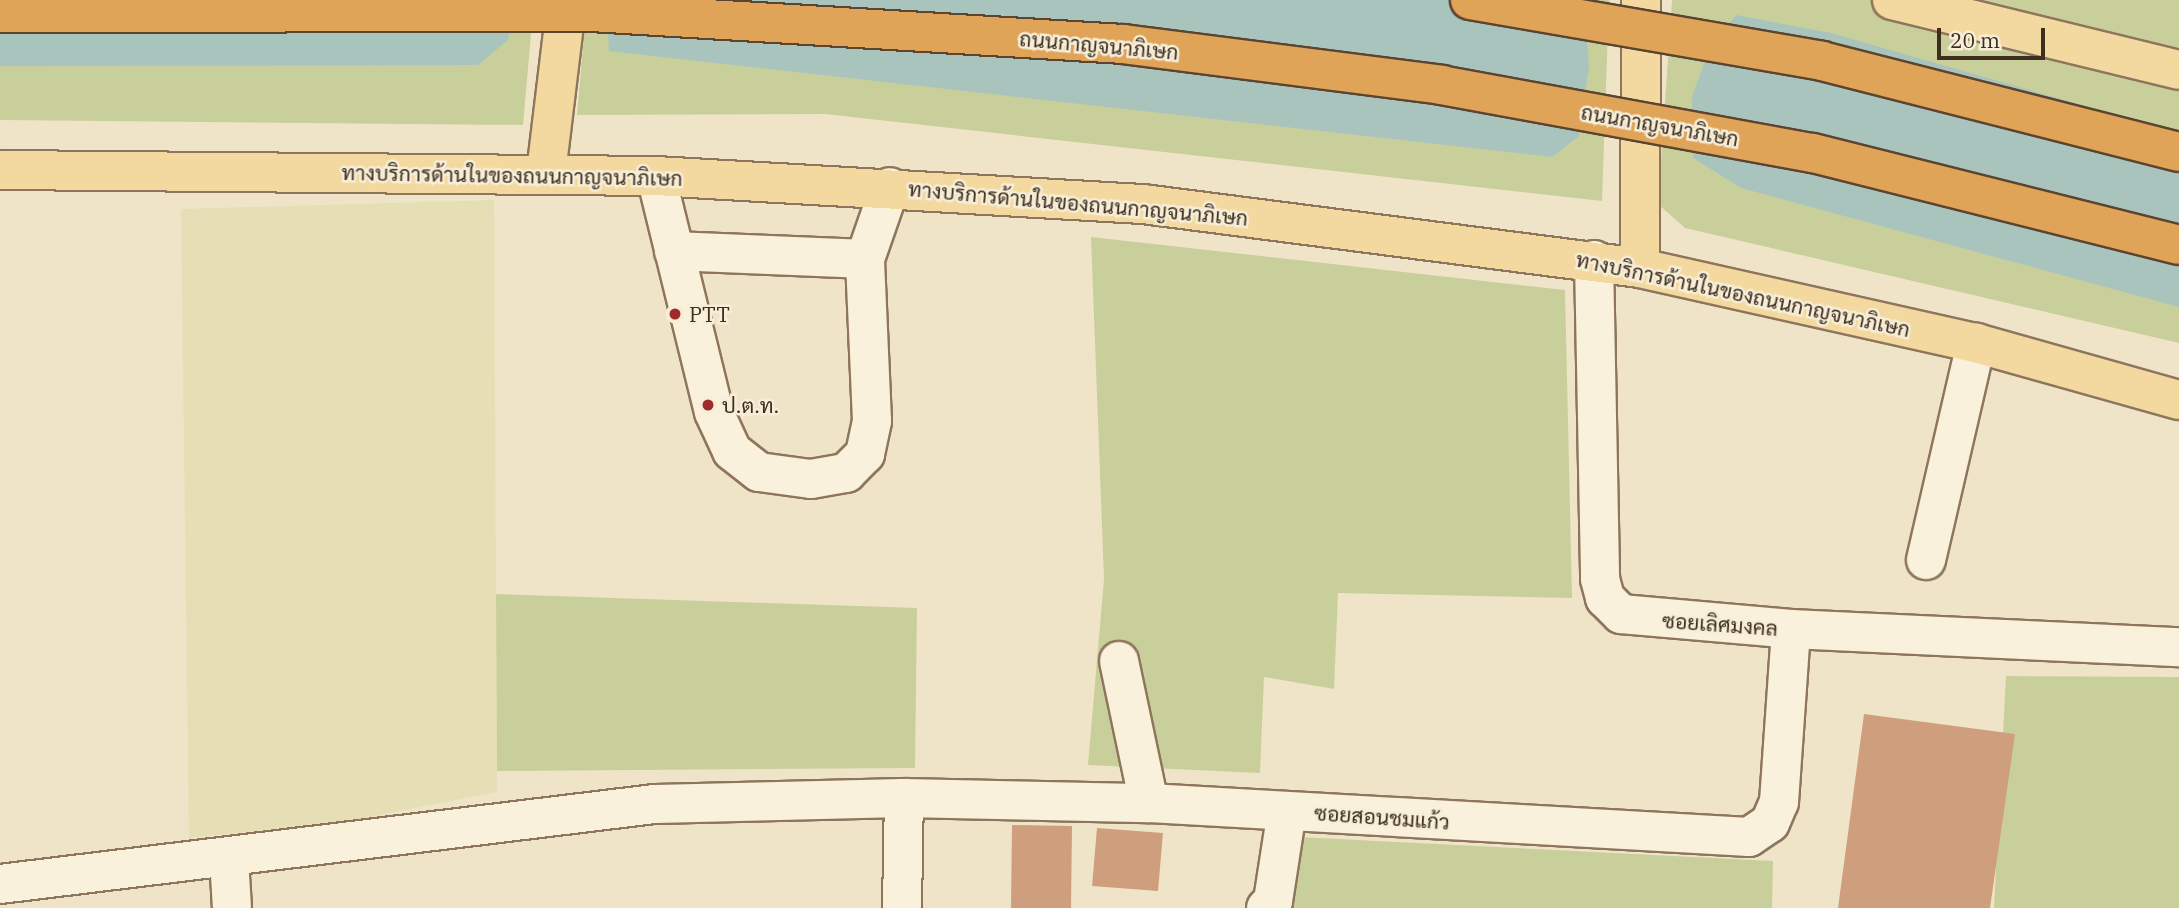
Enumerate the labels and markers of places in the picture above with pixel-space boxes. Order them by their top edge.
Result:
place label: PTT [689,301,730,327]
marker: PTT [667,306,683,322]
place label: ป.ต.ท. [722,392,779,418]
marker: ป.ต.ท. [700,397,716,413]

